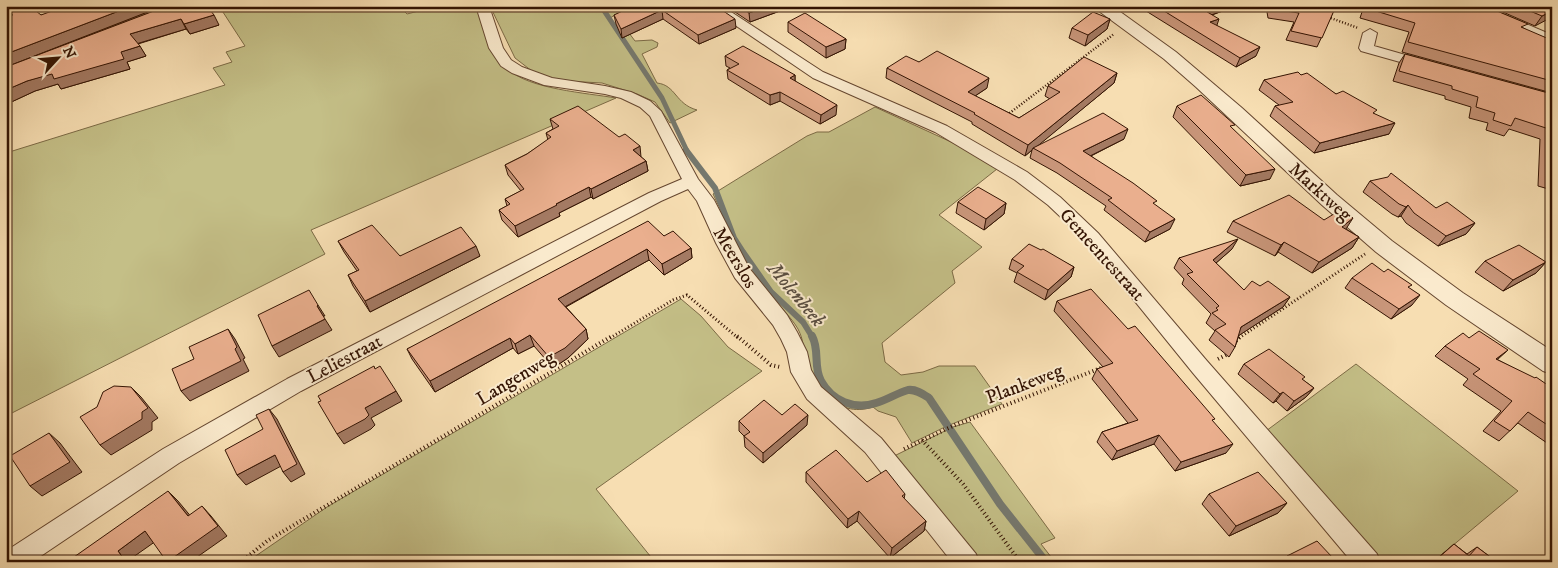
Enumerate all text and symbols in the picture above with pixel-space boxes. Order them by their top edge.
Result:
north arrow [32,32,82,82]
text: N [58,44,80,62]
street label: Marktweg [1284,158,1357,227]
street label: Gemeentestraat [1054,204,1149,306]
street label: Meerslos [707,223,762,293]
water label: Molenbeek [760,256,831,333]
street label: Leliestraat [303,330,386,389]
street label: Langenweg [472,345,560,411]
street label: Plankeweg [983,359,1067,410]

